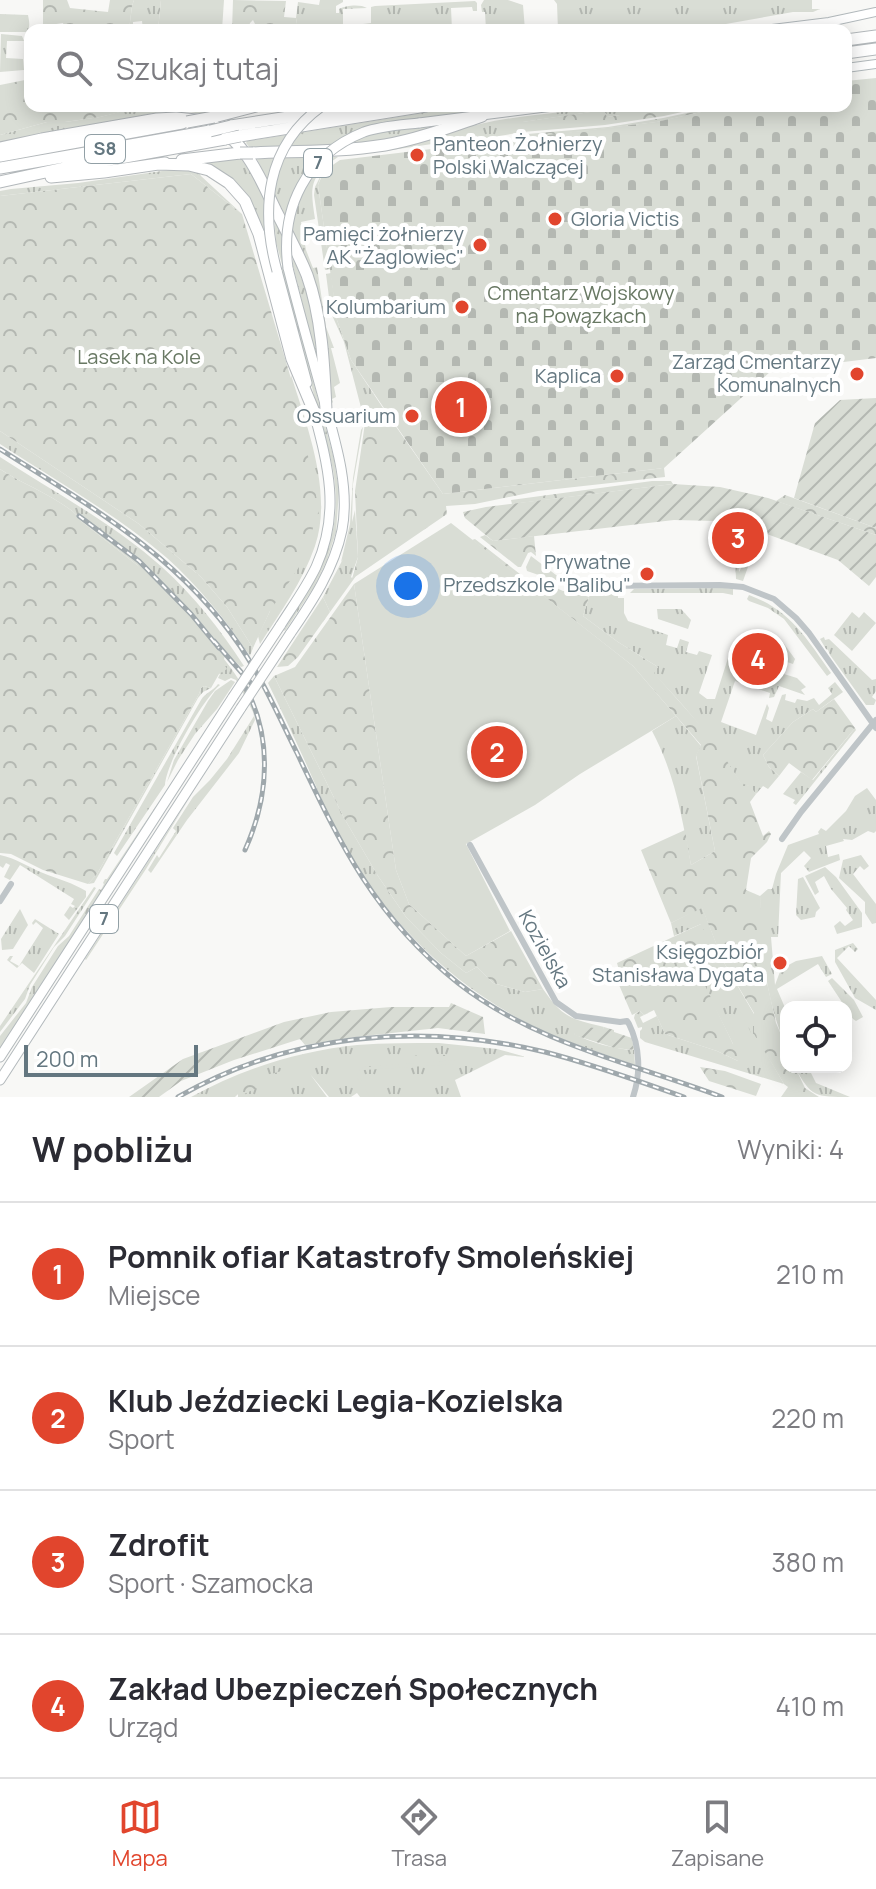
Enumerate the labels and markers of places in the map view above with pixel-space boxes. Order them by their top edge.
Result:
place label: Panteon Żołnierzy Polski Walczącej [433,130,603,180]
marker: Panteon Żołnierzy Polski Walczącej [408,146,426,164]
place label: Gloria Victis [571,205,679,232]
marker: Gloria Victis [546,210,564,228]
place label: Pamięci żołnierzy AK "Żaglowiec" [303,220,464,270]
marker: Pamięci żołnierzy AK "Żaglowiec" [471,236,489,254]
place label: Kolumbarium [326,293,446,320]
marker: Kolumbarium [453,298,471,316]
place label: Zarząd Cmentarzy Komunalnych [672,348,841,398]
place label: Kaplica [535,362,601,389]
marker: Zarząd Cmentarzy Komunalnych [848,365,866,383]
marker: Kaplica [608,367,626,385]
pin: 1 [435,377,487,437]
place label: Ossuarium [297,402,396,429]
marker: Ossuarium [403,407,421,425]
pin: 3 [712,508,764,568]
place label: Prywatne Przedszkole "Balibu" [443,548,631,598]
marker: Prywatne Przedszkole "Balibu" [638,565,656,583]
pin: 4 [732,629,784,689]
pin: 2 [471,722,523,782]
place label: Księgozbiór Stanisława Dygata [592,938,764,988]
marker: Księgozbiór Stanisława Dygata [771,954,789,972]

